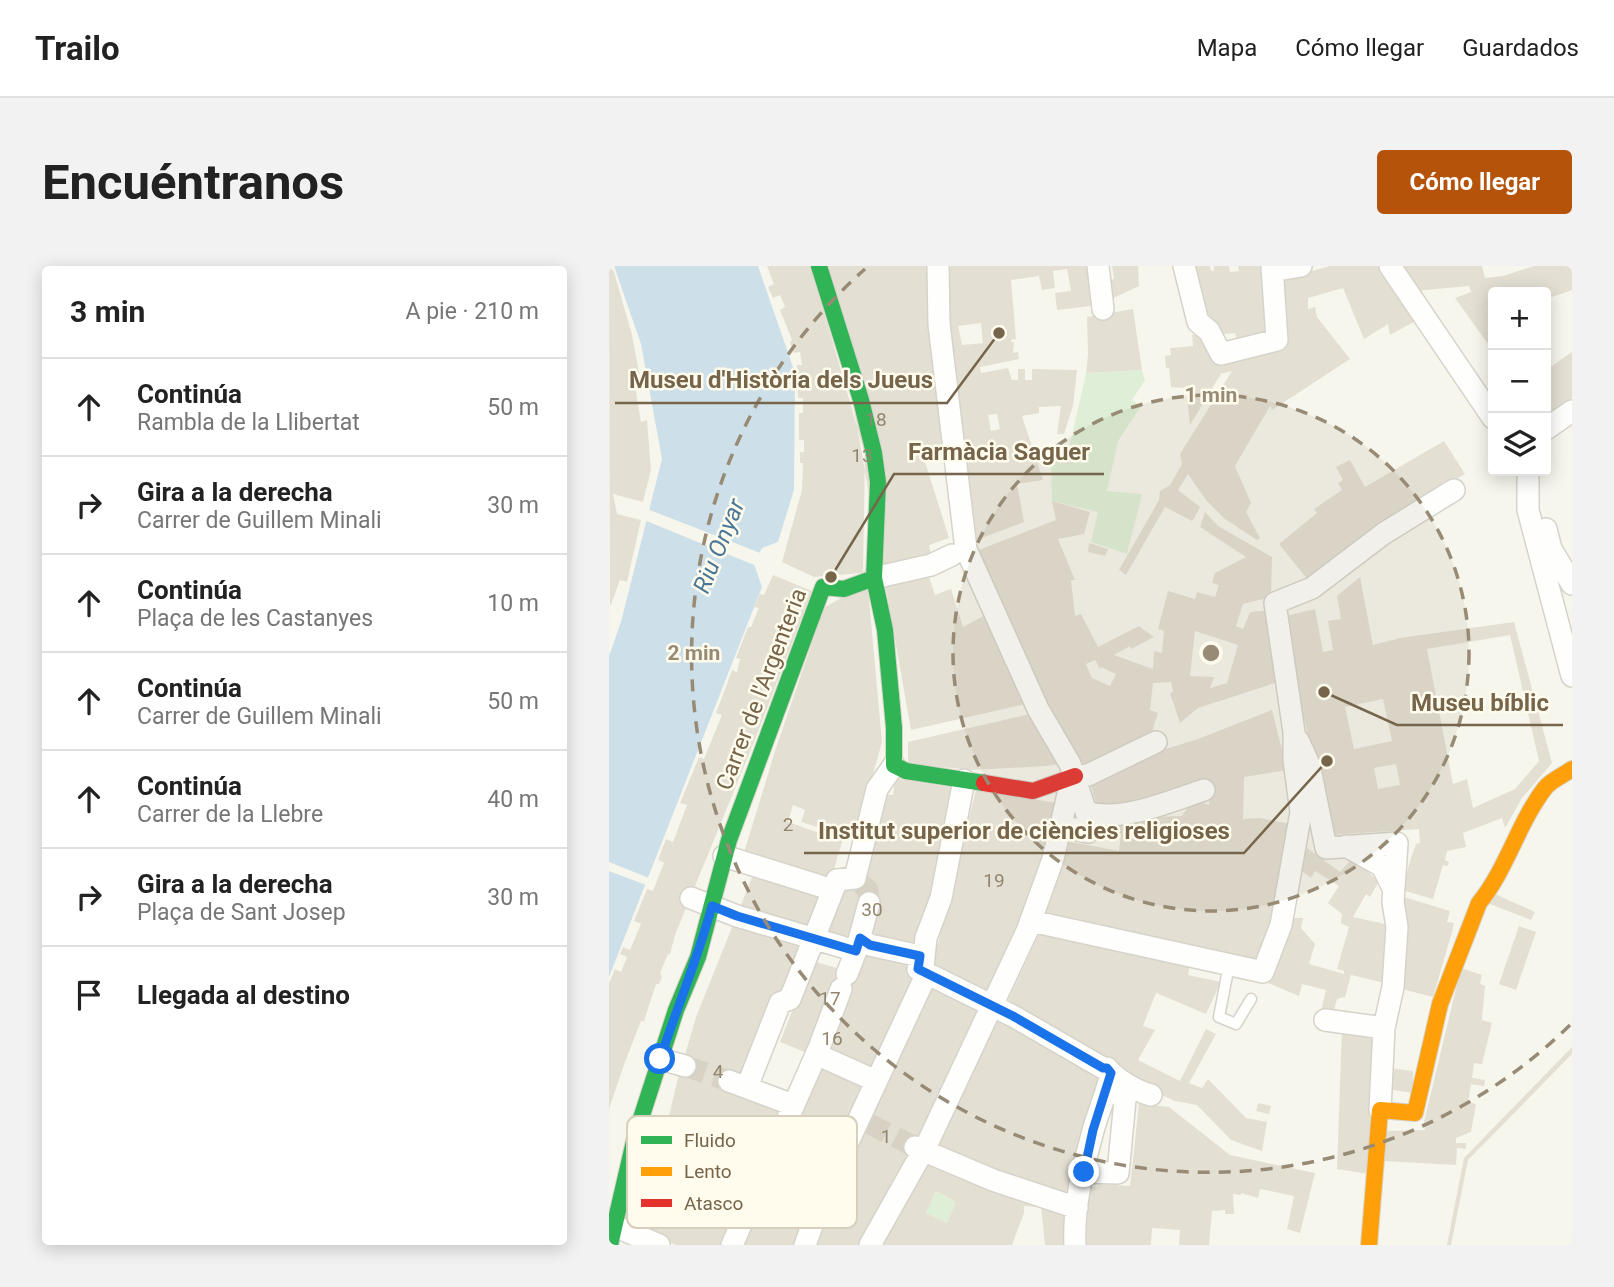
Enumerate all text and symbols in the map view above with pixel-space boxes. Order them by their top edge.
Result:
text: Trailo [35,29,120,68]
text: Mapa [1197,34,1257,62]
text: Cómo llegar [1295,34,1424,62]
text: Guardados [1462,34,1579,62]
button: Cómo llegar [1377,150,1572,214]
text: Encuéntranos [42,154,344,211]
map controls [1488,287,1551,476]
button: + [1488,287,1551,350]
text: 3 min [70,294,145,329]
text: A pie · 210 m [406,298,539,325]
button: − [1488,350,1551,413]
callout: Museu d'Història dels Jueus [615,358,947,403]
text: Museu d'Història dels Jueus [629,366,933,394]
text: Continúa [137,379,242,409]
text: 1 min [1185,383,1237,407]
icon: ahead [70,388,108,426]
text: 50 m [487,394,539,421]
house number: 18 [865,408,887,431]
text: Rambla de la Llibertat [137,409,360,436]
button: layers [1488,413,1551,476]
callout: Farmàcia Saguer [894,429,1104,474]
text: Farmàcia Saguer [908,438,1090,466]
house number: 13 [851,444,873,467]
text: Gira a la derecha [137,477,333,507]
icon: right [70,486,108,524]
text: 30 m [487,492,539,519]
water label: Riu Onyar [687,494,751,597]
text: Carrer de Guillem Minali [137,507,382,534]
text: Continúa [137,575,242,605]
icon: ahead [70,584,108,622]
street label: Carrer de l'Argenteria [711,585,812,794]
text: 10 m [487,590,539,617]
text: Plaça de les Castanyes [137,605,373,632]
text: 2 min [668,641,720,665]
centre of rings [1199,641,1223,665]
text: Continúa [137,673,242,703]
callout: Museu bíblic [1397,680,1563,725]
icon: ahead [70,682,108,720]
text: 50 m [487,688,539,715]
text: Museu bíblic [1411,689,1549,717]
text: Carrer de Guillem Minali [137,703,382,730]
text: Continúa [137,771,242,801]
icon: ahead [70,780,108,818]
text: 40 m [487,786,539,813]
text: Carrer de la Llebre [137,801,323,828]
callout: Institut superior de ciències religioses [804,808,1244,853]
house number: 2 [783,813,793,836]
text: Institut superior de ciències religioses [818,817,1230,845]
text: Gira a la derecha [137,869,333,899]
house number: 19 [983,869,1005,892]
icon: right [70,878,108,916]
text: 30 m [487,884,539,911]
house number: 30 [861,898,883,921]
text: Plaça de Sant Josep [137,899,346,926]
icon: arrive [70,976,108,1014]
text: Llegada al destino [137,980,350,1010]
house number: 17 [819,987,841,1010]
house number: 16 [821,1027,843,1050]
route start [644,1043,675,1074]
house number: 4 [713,1060,724,1083]
legend [627,1116,857,1228]
house number: 1 [881,1125,891,1148]
text: Fluido [684,1129,736,1152]
route end [1068,1156,1099,1187]
text: Lento [684,1160,732,1183]
text: Atasco [684,1192,743,1215]

